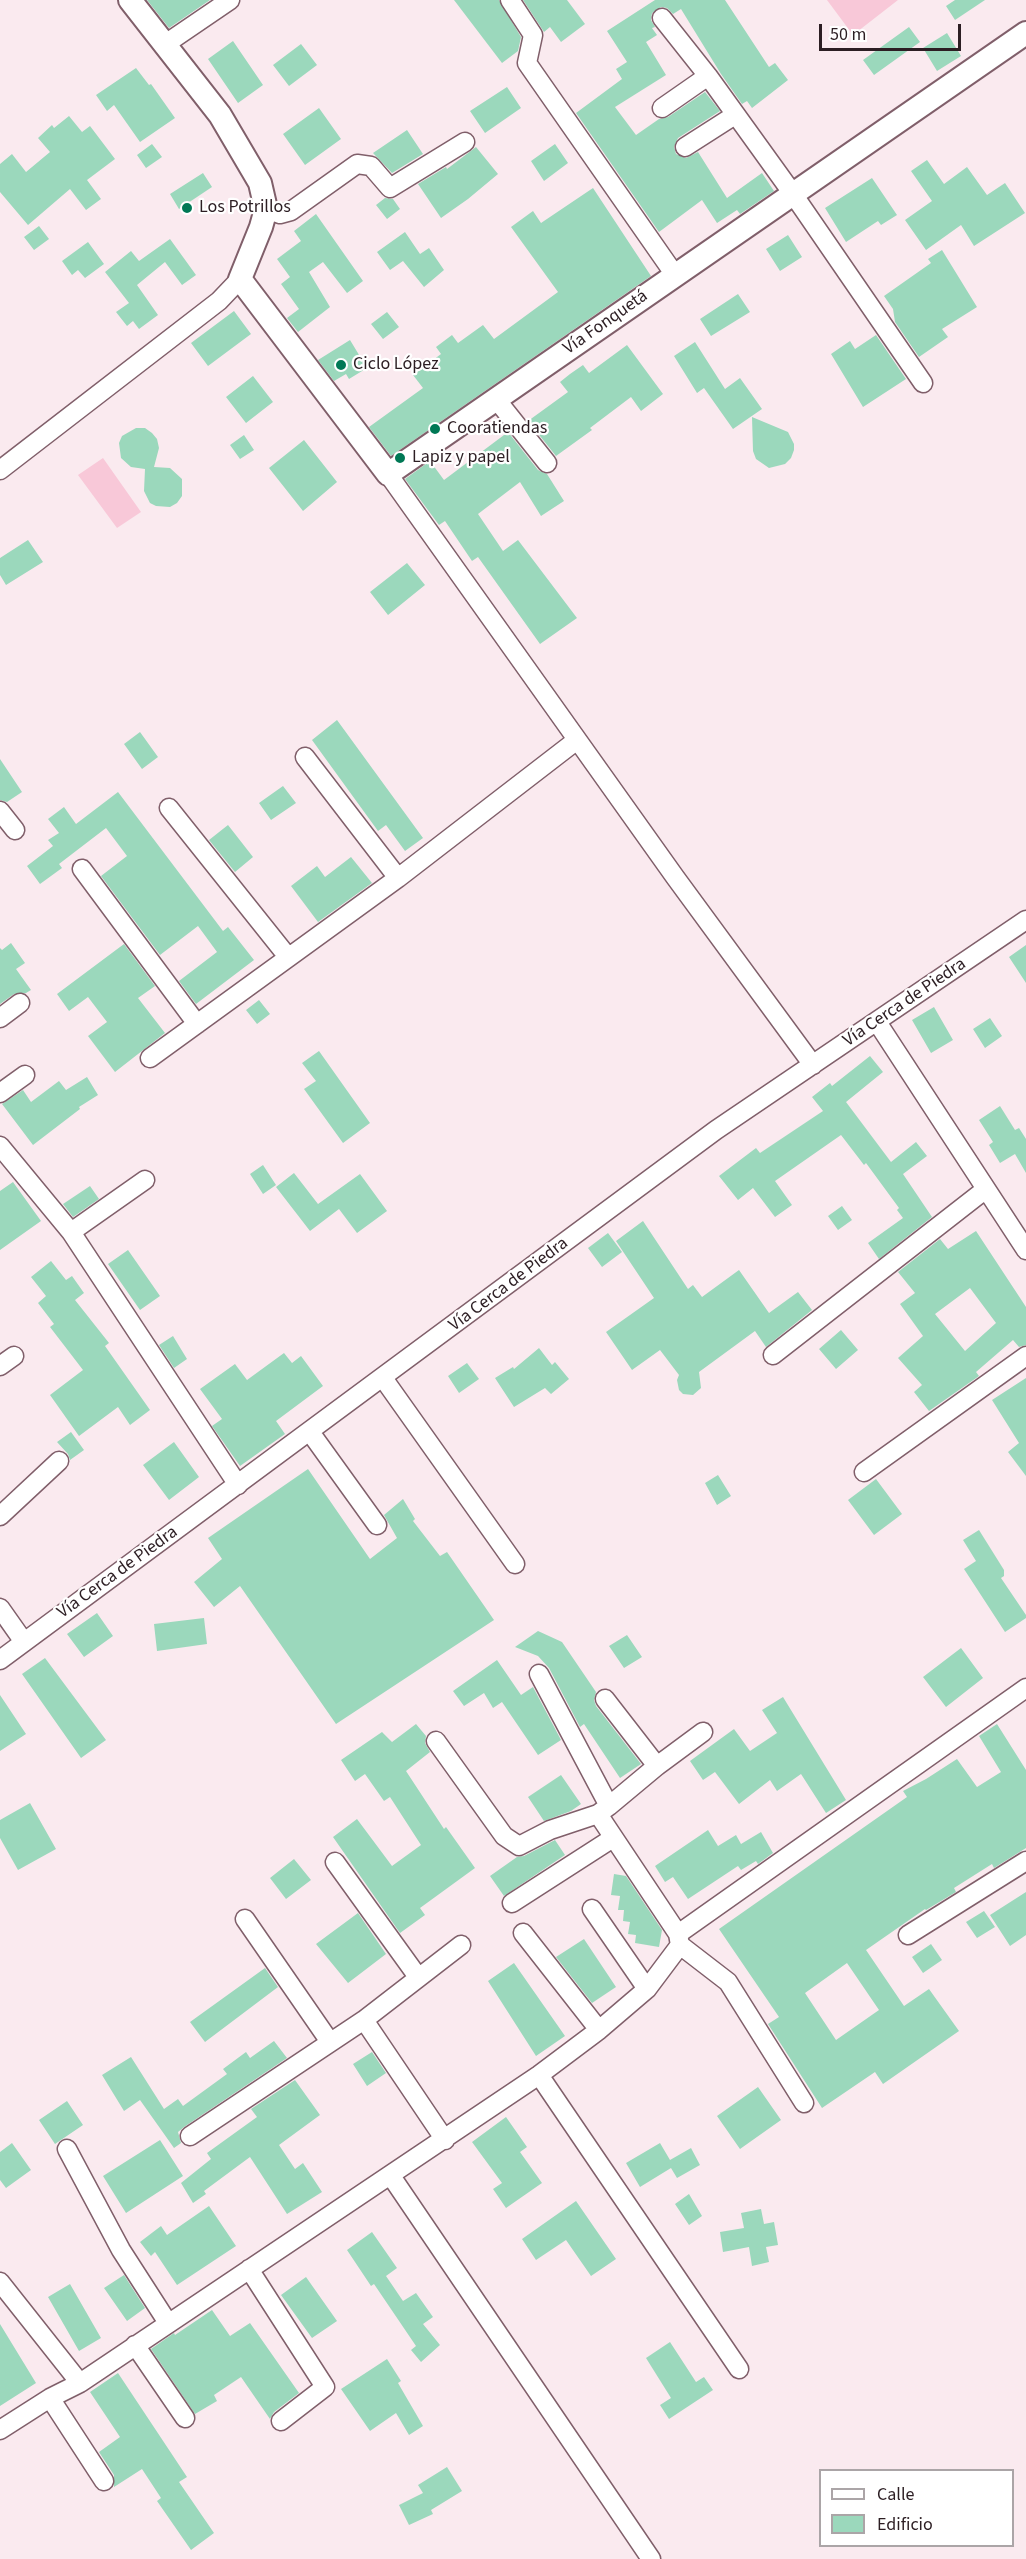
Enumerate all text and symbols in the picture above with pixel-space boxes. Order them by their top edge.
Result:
scale bar [822,12,964,50]
text: 50 m [830,22,866,47]
place label: Los Potrillos [199,197,291,219]
marker: Los Potrillos [180,201,194,215]
street label: Vía Fonquetá [560,286,652,360]
place label: Ciclo López [353,354,439,376]
marker: Ciclo López [334,358,348,372]
place label: Cooratiendas [447,418,547,440]
marker: Cooratiendas [428,422,442,436]
place label: Lapiz y papel [412,447,510,469]
marker: Lapiz y papel [393,451,407,465]
street label: Vía Cerca de Piedra [839,954,971,1052]
street label: Vía Cerca de Piedra [445,1233,573,1337]
street label: Vía Cerca de Piedra [54,1522,182,1624]
legend [819,2469,1014,2547]
text: Calle [877,2482,914,2507]
text: Edificio [877,2512,933,2537]

